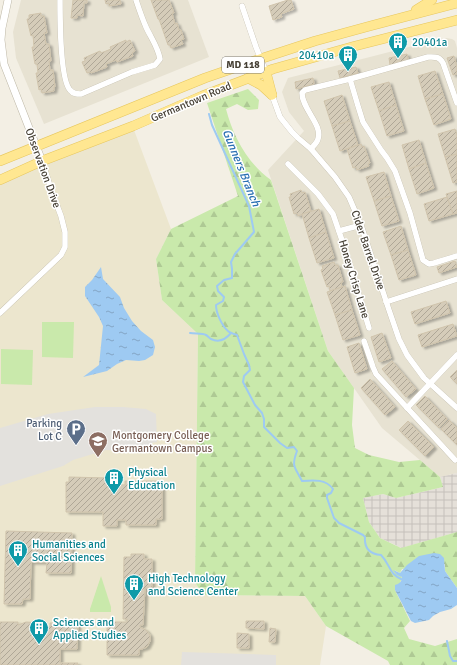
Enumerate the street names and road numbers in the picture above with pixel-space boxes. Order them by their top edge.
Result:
road number: MD 118 [222,57,264,73]
street label: Germantown Road [149,79,233,125]
street label: Observation Drive [23,126,63,210]
street label: Cider Barrel Drive [348,208,388,292]
street label: Honey Crisp Lane [336,238,372,320]

